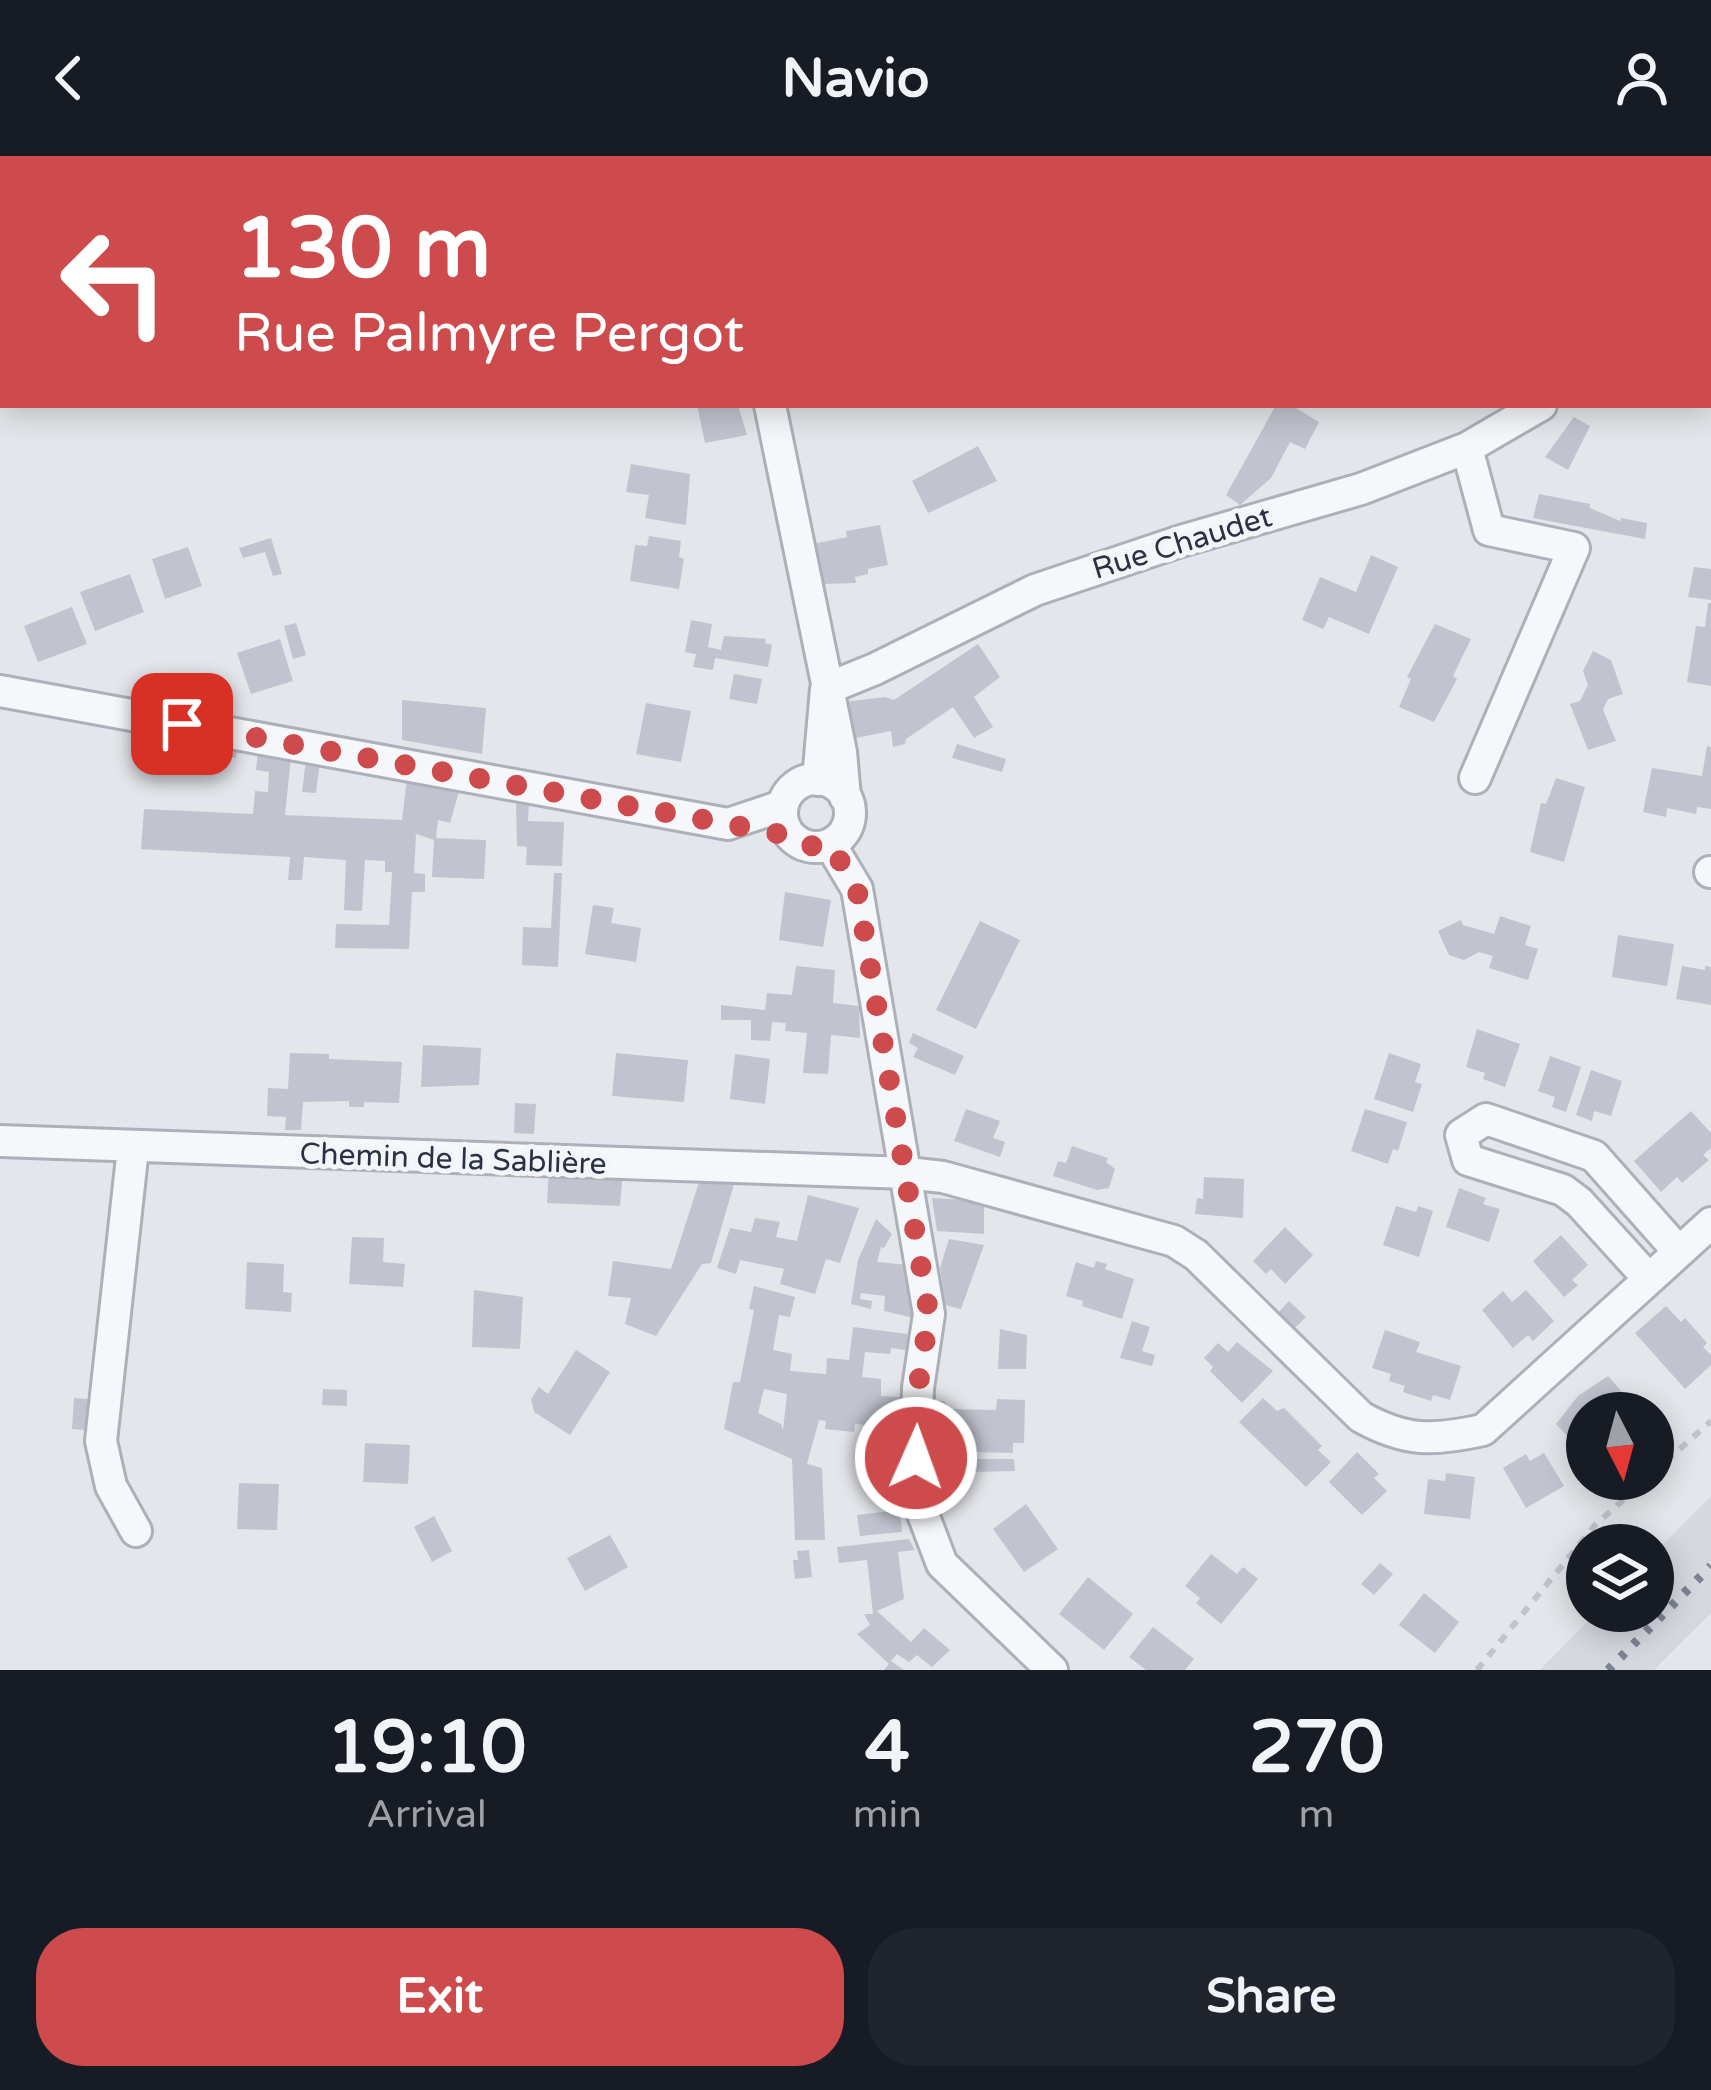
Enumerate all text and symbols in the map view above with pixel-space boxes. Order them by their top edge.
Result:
icon: back [36,45,102,111]
icon: person [1609,45,1675,111]
text: Navio [781,46,930,111]
text: 130 m [234,199,491,300]
icon: left [36,204,192,360]
text: Rue Palmyre Pergot [234,301,744,366]
street label: Rue Chaudet [1088,498,1276,588]
pin [131,673,233,775]
icon: arrive [149,691,215,757]
street label: Chemin de la Sablière [299,1135,607,1183]
north arrow [1566,1392,1674,1500]
map controls [1566,1392,1674,1632]
position arrow [853,1395,979,1521]
button: layers [1566,1524,1674,1632]
text: 19:10 [327,1705,526,1792]
text: 4 [865,1705,910,1792]
text: 270 [1249,1705,1384,1792]
text: Arrival [366,1791,487,1838]
text: min [853,1791,922,1838]
text: m [1299,1791,1334,1838]
button: Exit [36,1928,844,2066]
button: Share [868,1928,1675,2066]

